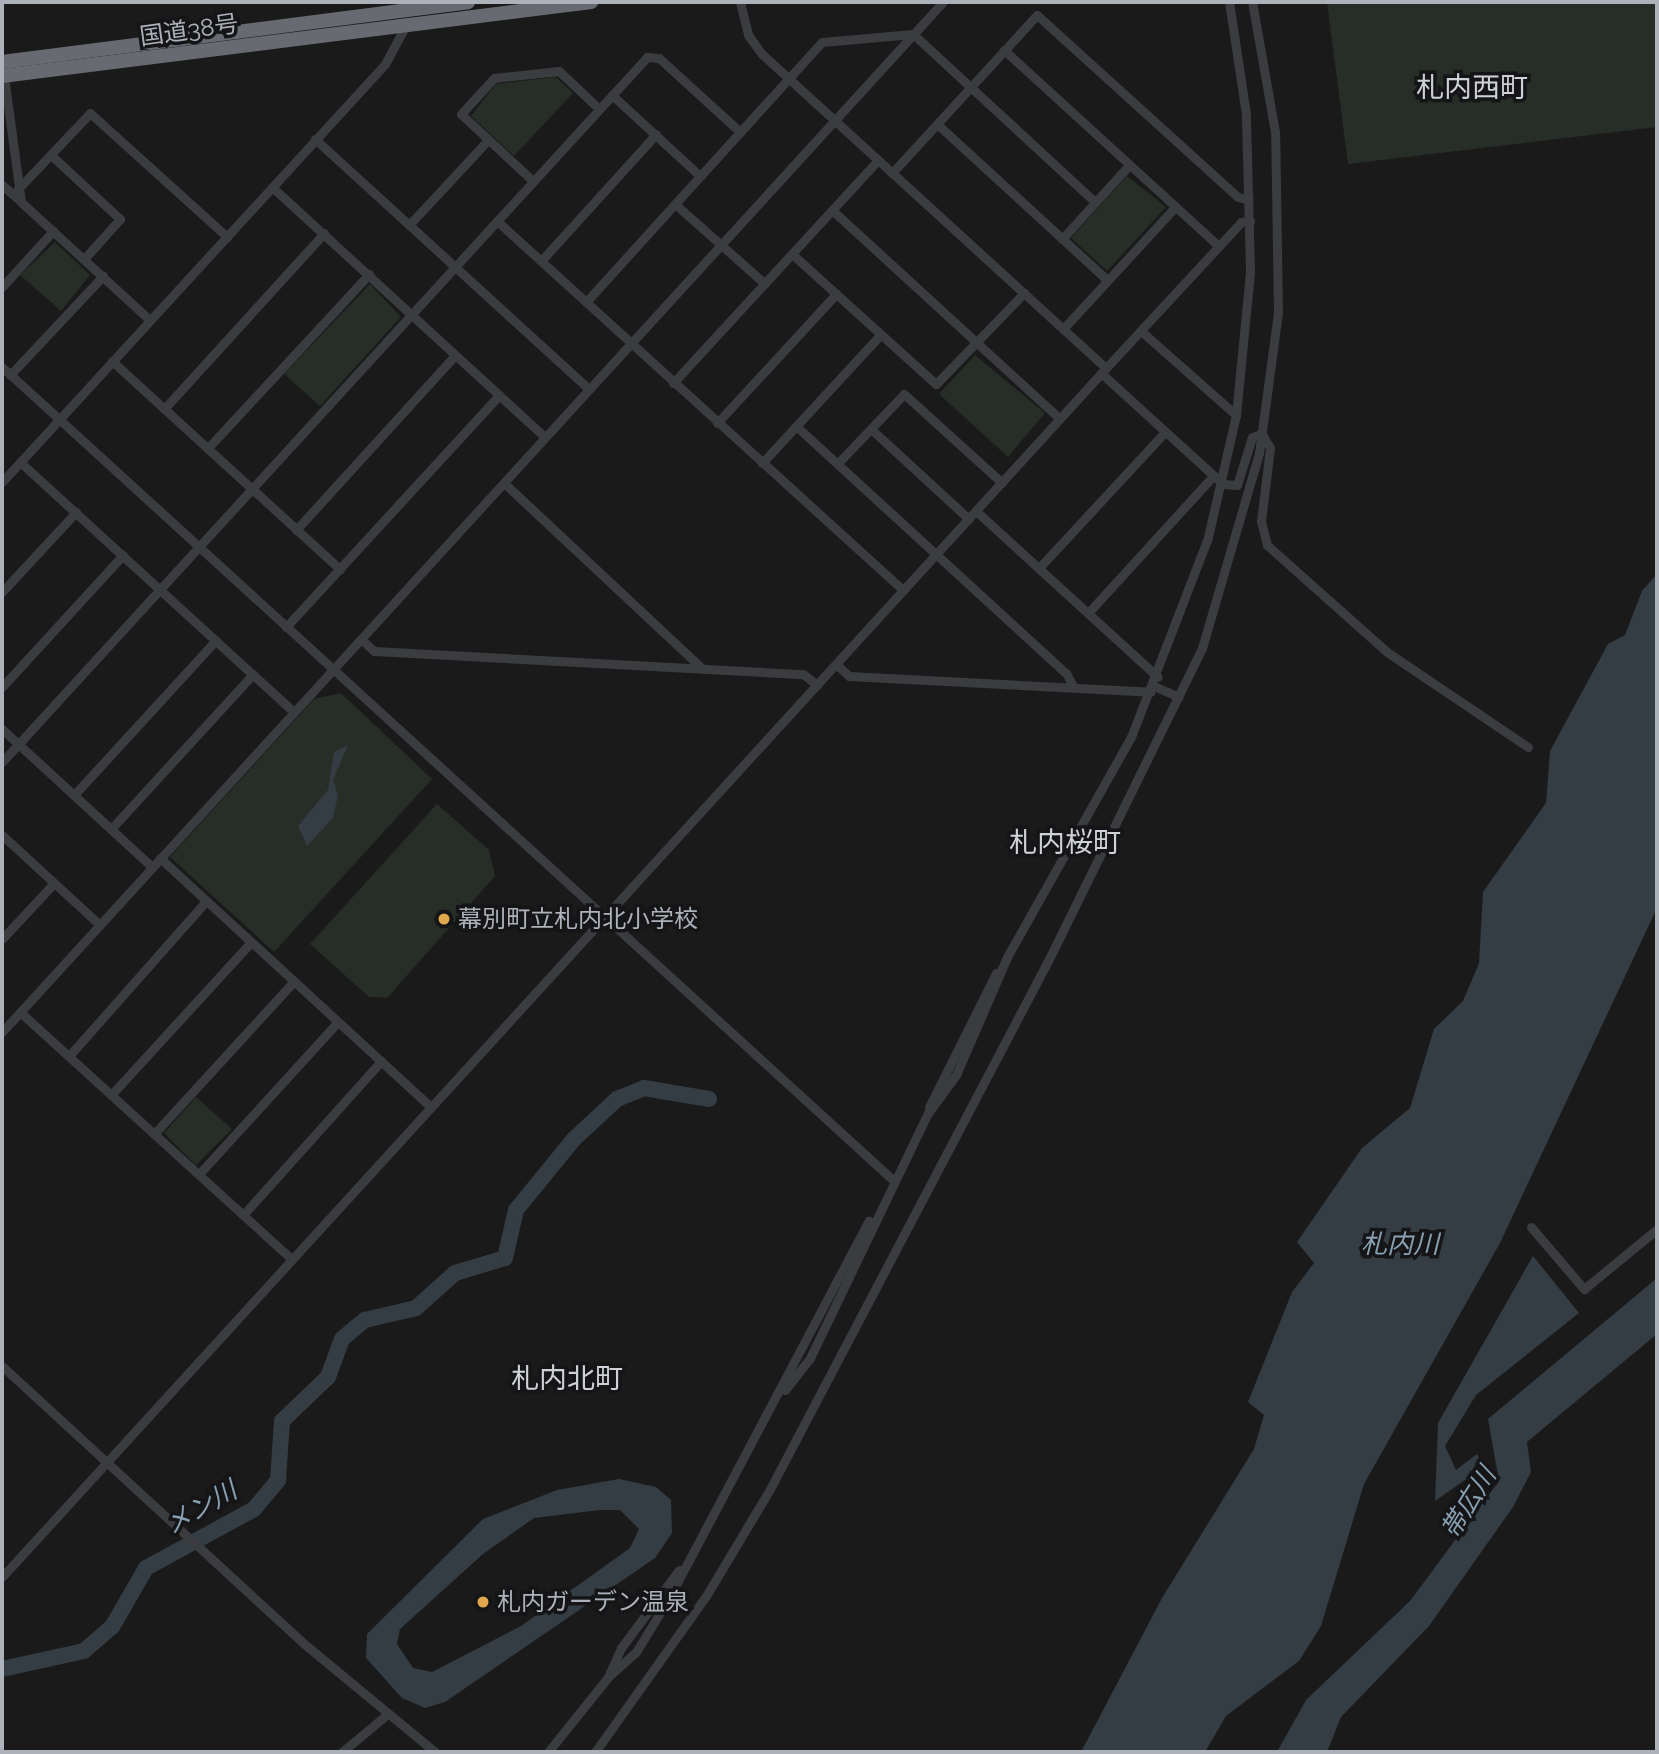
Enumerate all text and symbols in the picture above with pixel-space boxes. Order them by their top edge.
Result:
street label: 国道38号 [138,9,240,51]
district label: 札内西町 [1416,71,1528,105]
district label: 札内桜町 [1009,826,1121,860]
place label: 幕別町立札内北小学校 [458,905,698,933]
marker: 幕別町立札内北小学校 [436,911,452,927]
water label: 札内川 [1361,1229,1439,1261]
district label: 札内北町 [511,1362,623,1396]
water label: 帯広川 [1435,1462,1503,1544]
water label: メン川 [159,1475,243,1541]
place label: 札内ガーデン温泉 [497,1588,689,1616]
marker: 札内ガーデン温泉 [475,1594,491,1610]

